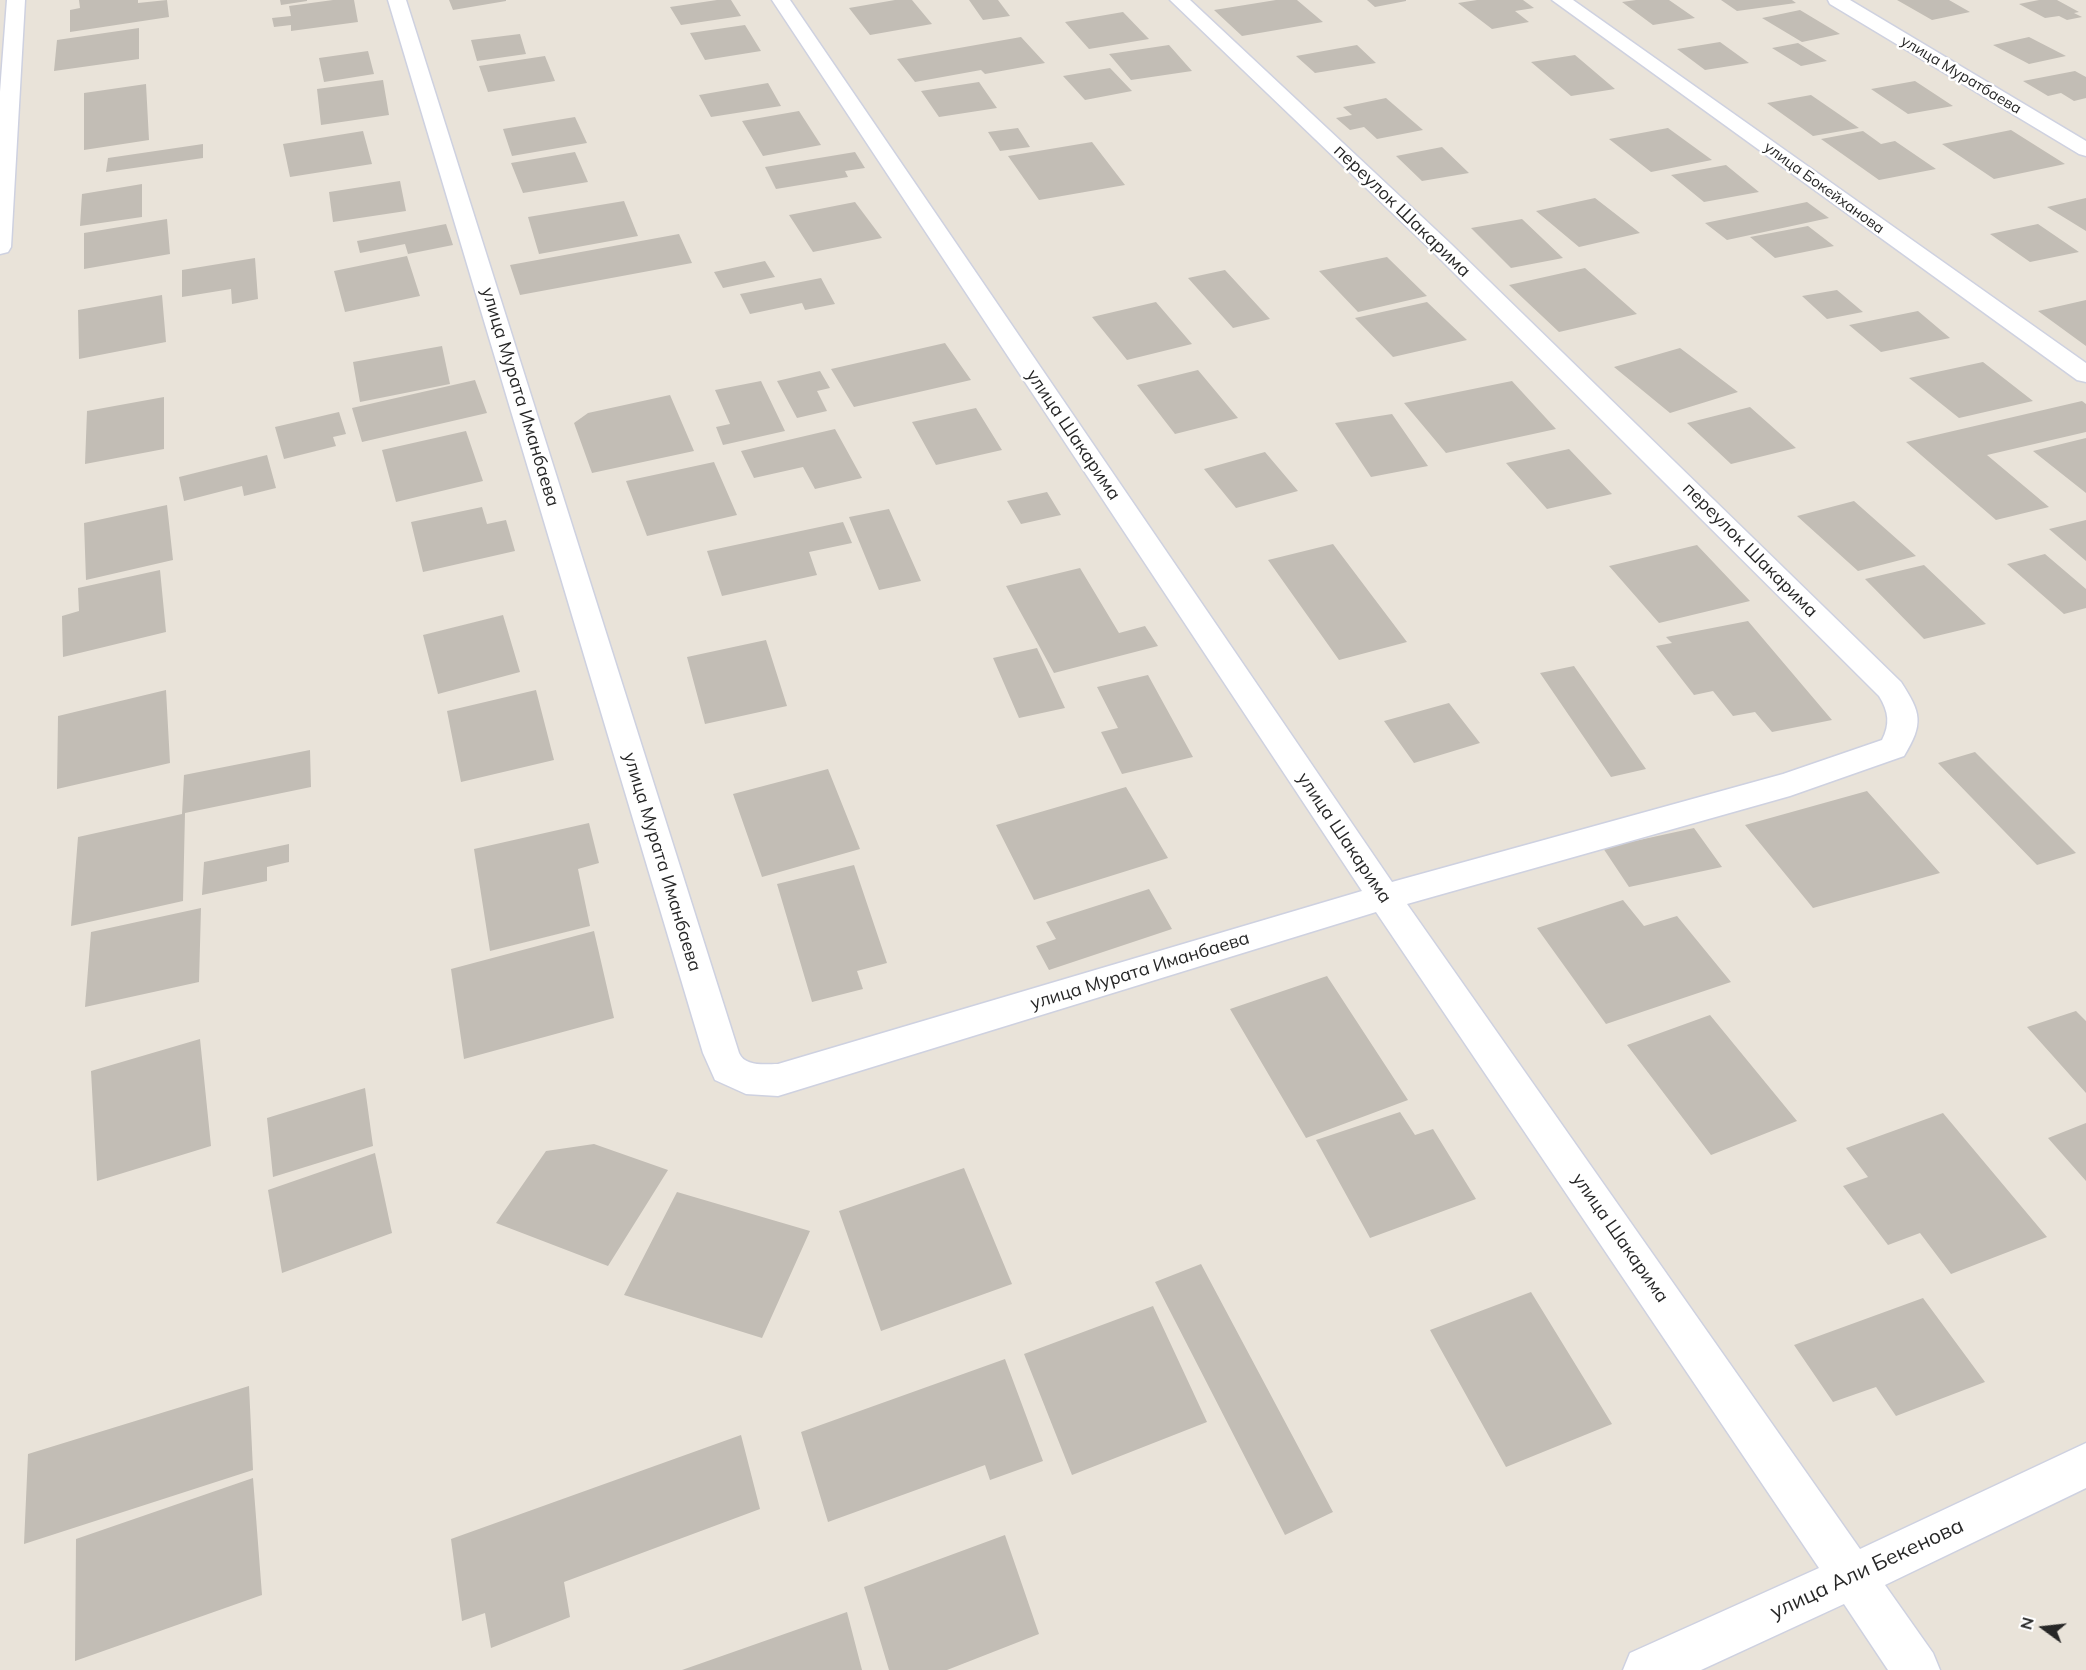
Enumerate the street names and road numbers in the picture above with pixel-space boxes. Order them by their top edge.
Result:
street label: улица Муратбаева [1897,32,2025,118]
street label: улица Бокейханова [1760,138,1888,238]
street label: переулок Шакарима [1329,140,1475,282]
street label: улица Мурата Иманбаева [476,285,564,509]
street label: улица Шакарима [1021,366,1125,504]
street label: переулок Шакарима [1678,478,1822,622]
street label: улица Мурата Иманбаева [618,750,706,974]
street label: улица Шакарима [1292,769,1396,907]
street label: улица Мурата Иманбаева [1028,927,1252,1015]
street label: улица Шакарима [1567,1169,1673,1307]
street label: улица Али Бекенова [1766,1513,1968,1625]

